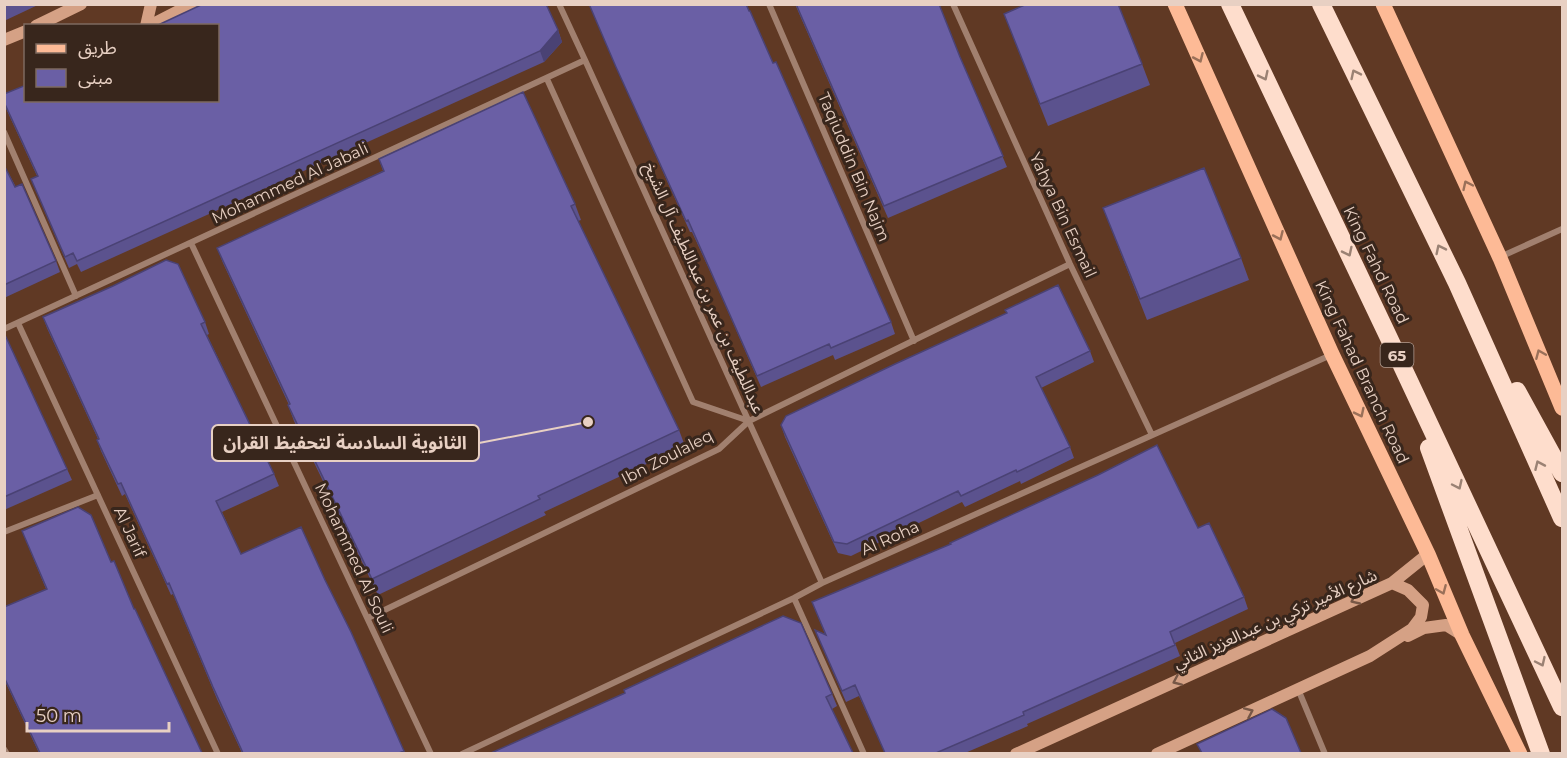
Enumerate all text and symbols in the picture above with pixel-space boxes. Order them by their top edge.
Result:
legend [24,24,219,102]
text: طريق [78,37,117,59]
one-way arrow [1192,51,1204,62]
text: مبنى [78,67,113,89]
one-way arrow [1350,69,1362,80]
one-way arrow [1257,70,1269,81]
street label: Taqiuddin Bin Najm [814,90,894,244]
street label: Mohammed Al Jabali [209,138,371,228]
street label: Yahya Bin Esmail [1026,149,1100,281]
street label: عبداللطيف بن عمر بن عبداللطيف آل الشيخ [637,159,768,418]
one-way arrow [1462,181,1474,192]
street label: King Fahd Road [1339,203,1413,327]
one-way arrow [1272,229,1284,240]
one-way arrow [1436,245,1448,256]
one-way arrow [1341,246,1353,257]
street label: King Fahad Branch Road [1311,277,1413,467]
road number: 65 [1380,343,1414,367]
one-way arrow [1535,349,1547,360]
one-way arrow [1353,406,1364,417]
callout: الثانوية السادسة لتحفيظ القران [212,425,479,461]
street label: Ibn Zoulaleq [618,426,716,488]
text: الثانوية السادسة لتحفيظ القران [223,432,467,454]
one-way arrow [1534,460,1546,471]
one-way arrow [1451,479,1463,490]
street label: Mohammed Al Souli [311,480,397,636]
street label: Al Jarif [110,504,150,561]
street label: Al Roha [858,517,922,559]
street label: شارع الأمير تركي بن عبدالعزيز الثاني [1170,565,1381,675]
one-way arrow [1435,583,1447,594]
one-way arrow [1350,593,1361,605]
one-way arrow [1534,655,1546,666]
one-way arrow [1173,673,1184,685]
scale bar [27,695,170,733]
text: 50 m [36,705,82,727]
one-way arrow [1242,707,1253,719]

